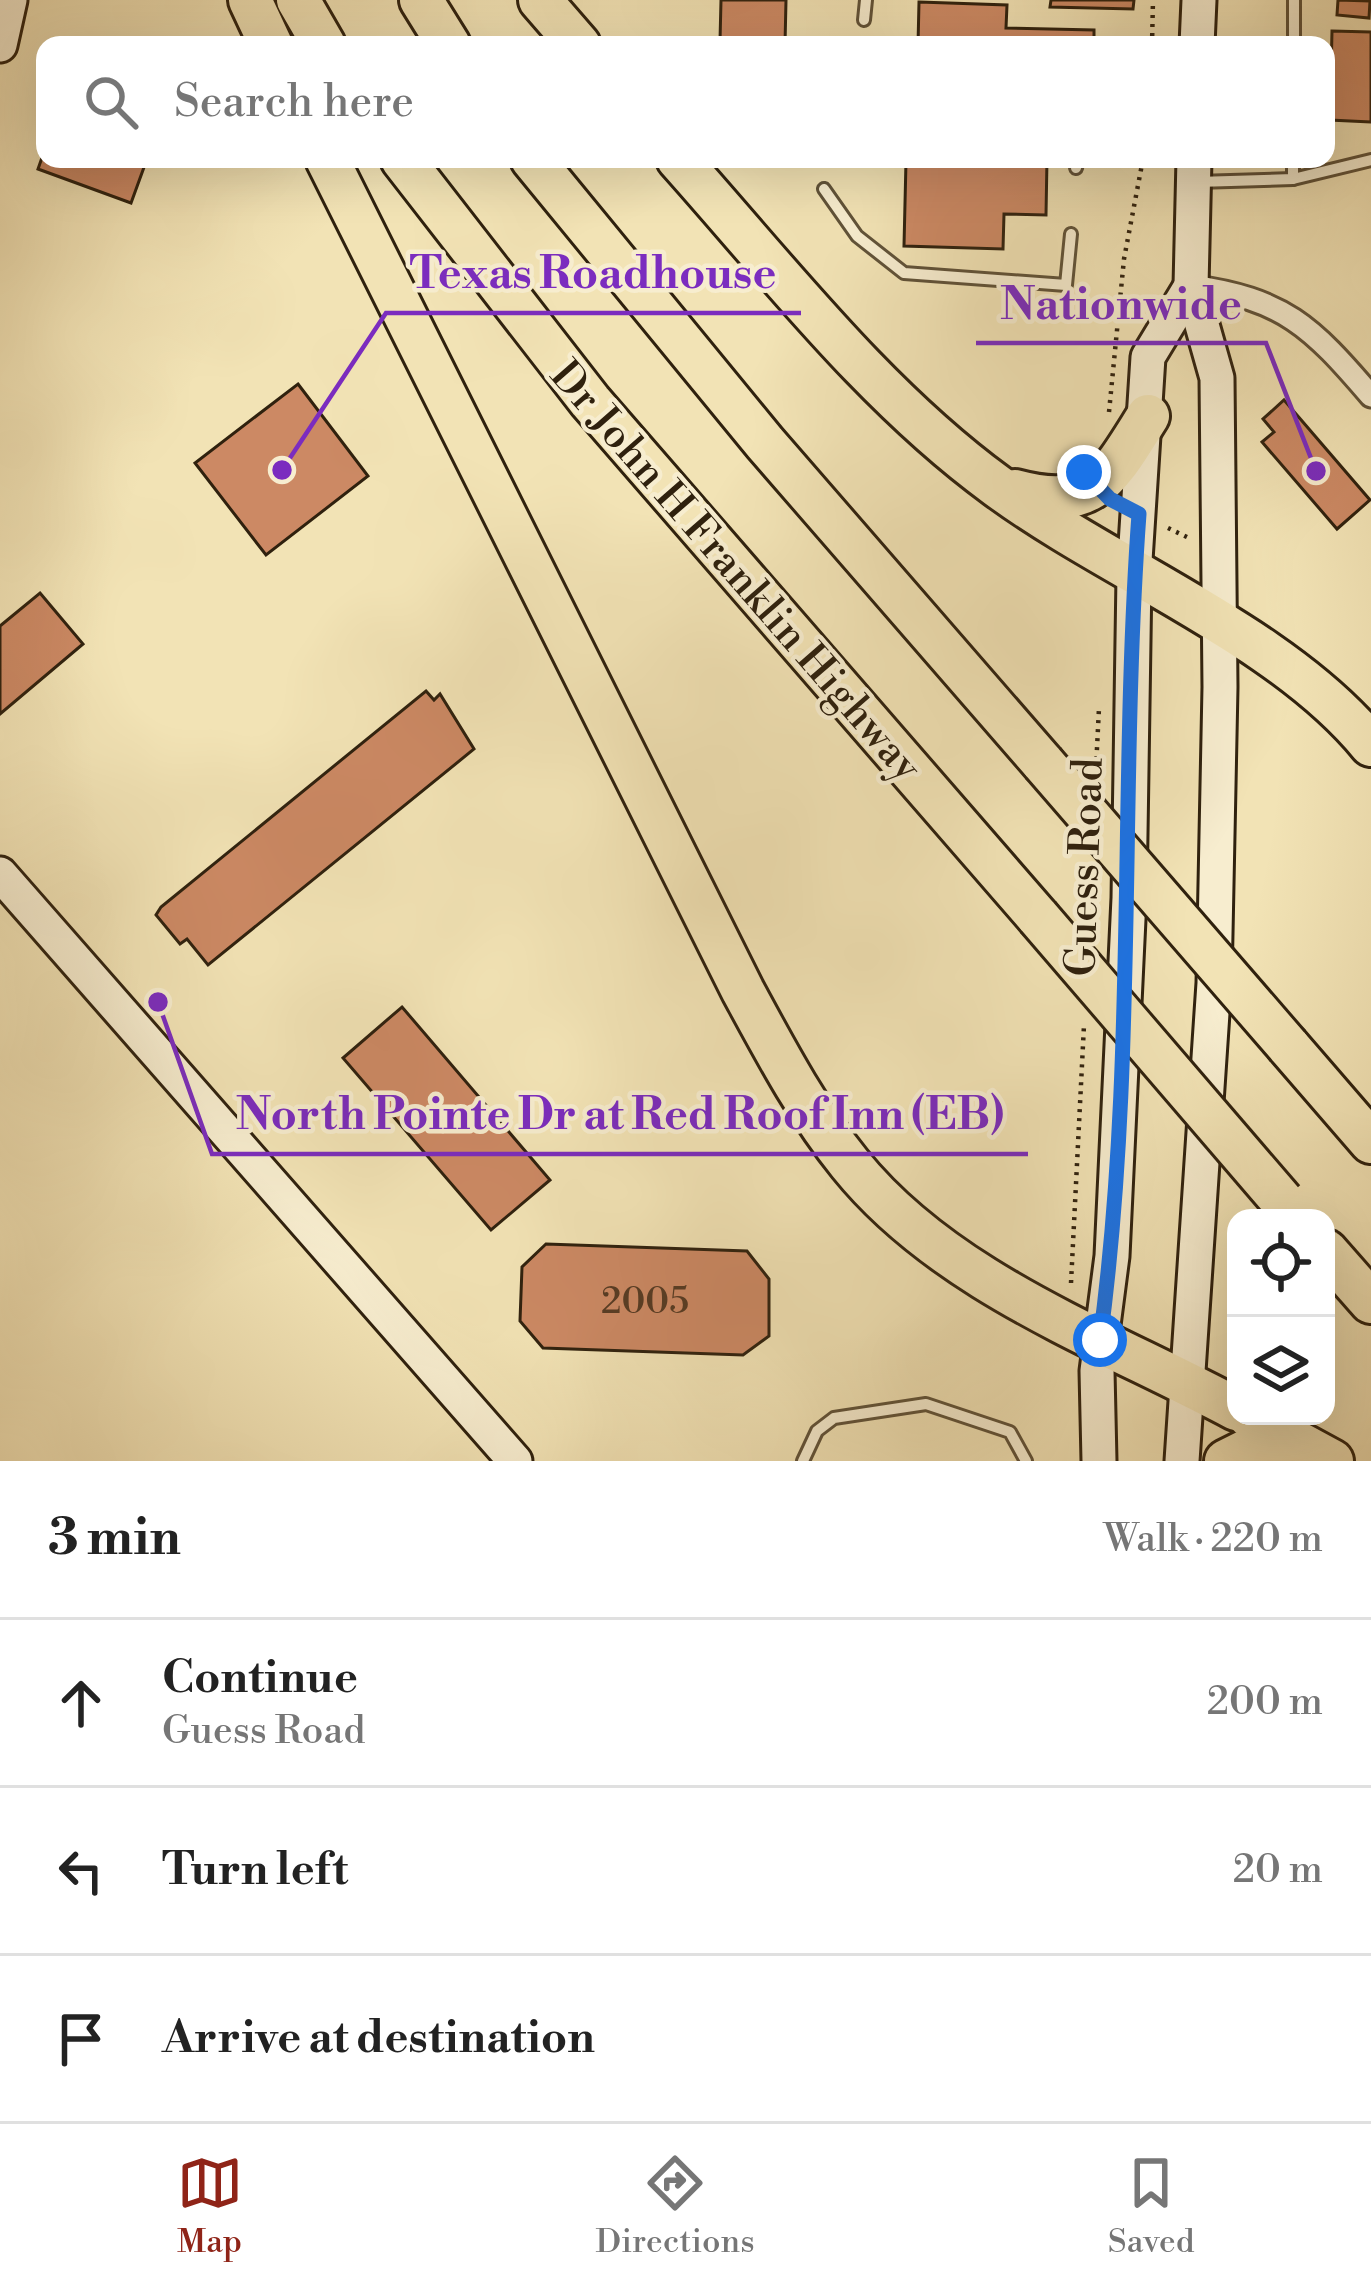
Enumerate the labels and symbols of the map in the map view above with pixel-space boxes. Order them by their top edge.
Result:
callout: Texas Roadhouse [386,232,801,313]
text: Texas Roadhouse [409,246,777,303]
callout: Nationwide [976,262,1266,343]
text: Nationwide [1000,277,1242,334]
street label: Dr John H Franklin Highway [537,351,933,794]
route end [1057,445,1111,499]
street label: Guess Road [1055,757,1116,977]
callout: North Pointe Dr at Red Roof Inn (EB) [212,1073,1028,1154]
text: North Pointe Dr at Red Roof Inn (EB) [236,1087,1004,1144]
house number: 2005 [601,1280,689,1325]
route start [1073,1313,1127,1367]

